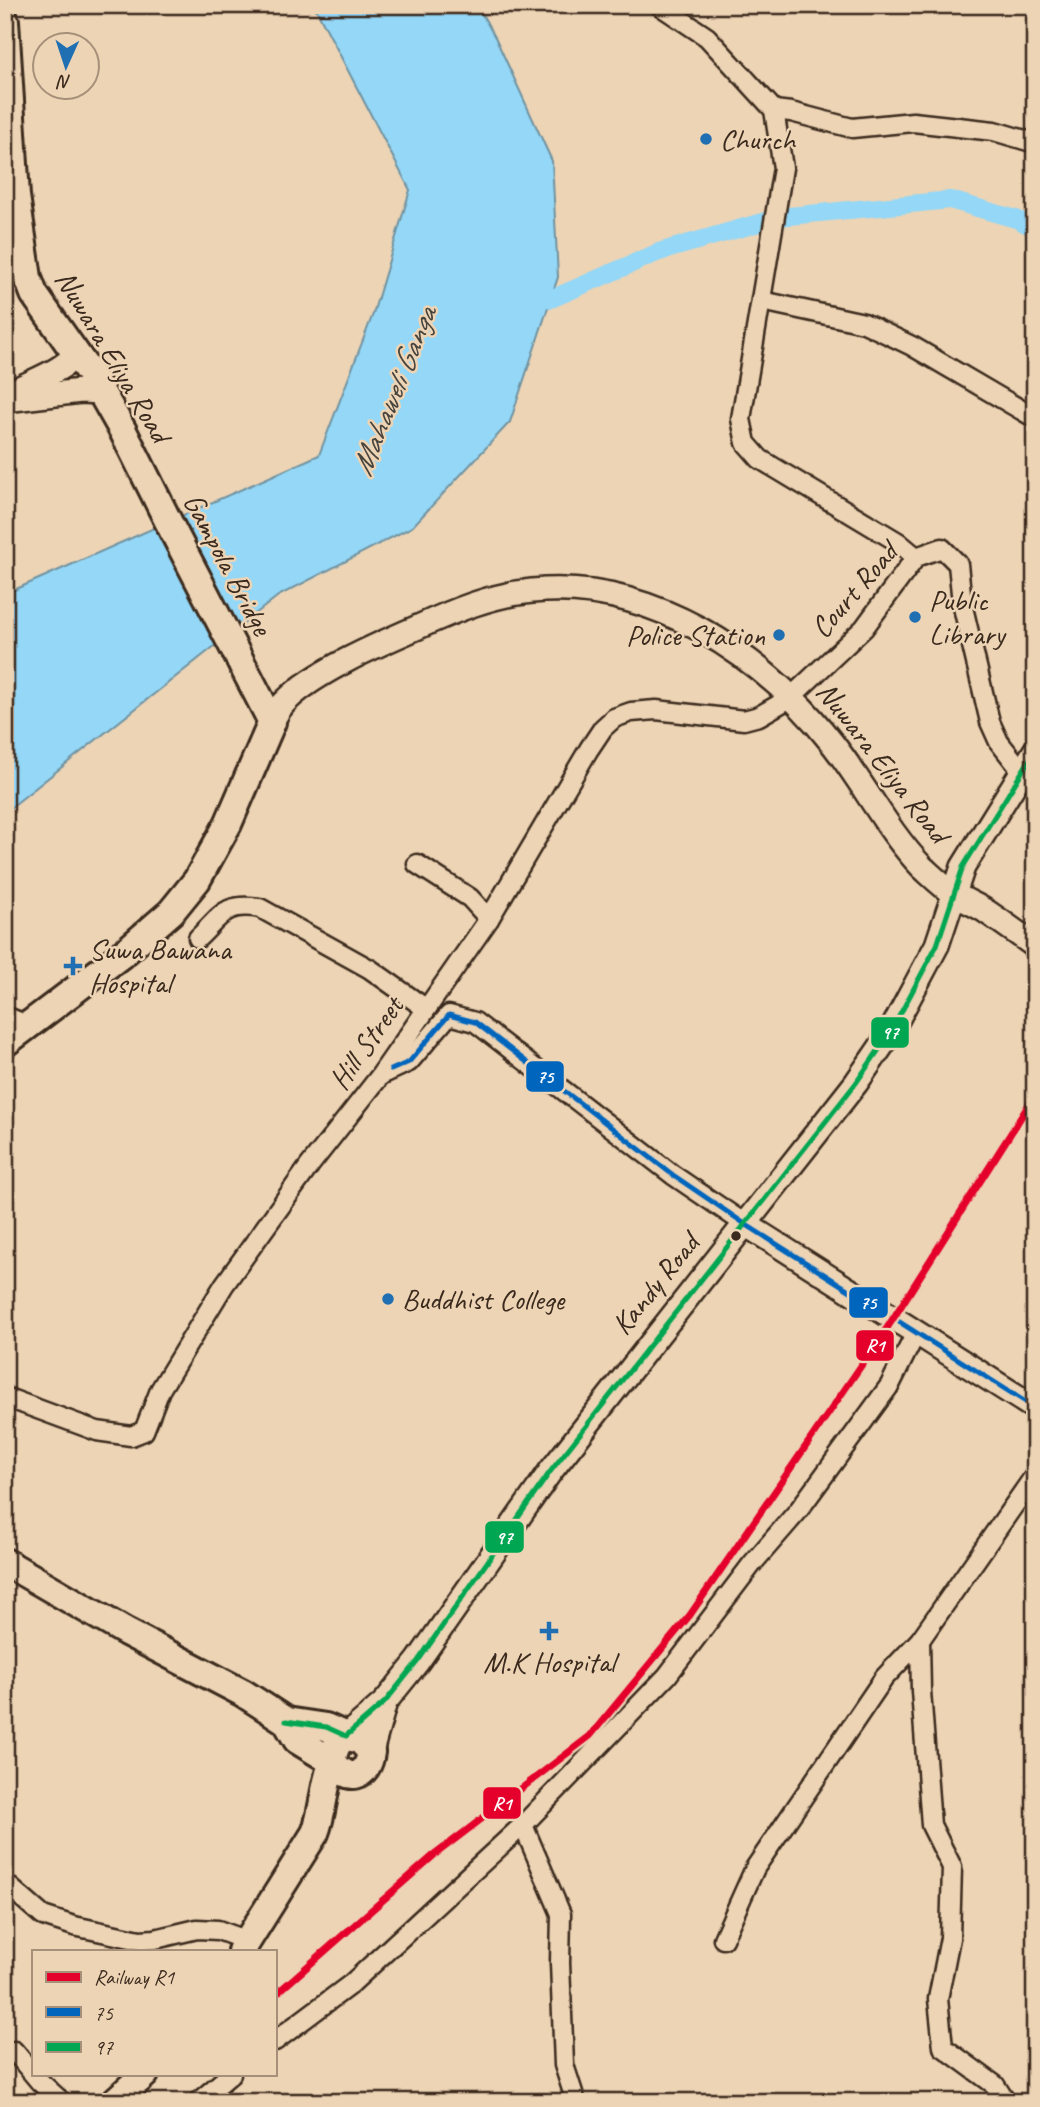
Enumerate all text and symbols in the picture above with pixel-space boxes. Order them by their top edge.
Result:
north arrow [32,32,102,102]
text: N [55,70,72,94]
place label: Church [720,120,797,158]
marker: Church [698,131,714,147]
street label: Nuwara Eliya Road [47,263,181,453]
water label: Mahaweli Ganga [341,297,447,481]
street label: Gampola Bridge [175,486,282,644]
street label: Court Road [802,531,909,646]
place label: Public Library [929,581,1007,653]
marker: Public Library [907,609,923,625]
place label: Police Station [626,616,765,654]
marker: Police Station [771,627,787,643]
street label: Nuwara Eliya Road [808,674,960,854]
place label: Suwa Bawana Hospital [89,930,233,1002]
marker: Suwa Bawana Hospital [63,956,83,976]
street label: Hill Street [320,987,413,1097]
line badge: 97 [870,1016,910,1049]
text: 97 [882,1021,901,1045]
line badge: 75 [525,1060,565,1093]
text: 75 [537,1065,555,1089]
street label: Kandy Road [603,1222,710,1342]
unlabelled marker [729,1229,743,1243]
place label: Buddhist College [402,1280,566,1318]
line badge: 75 [848,1286,889,1319]
marker: Buddhist College [380,1291,396,1307]
text: 75 [860,1291,878,1315]
line badge: R1 [855,1329,895,1362]
text: R1 [866,1334,887,1358]
line badge: 97 [484,1520,525,1554]
text: 97 [496,1526,515,1550]
marker: M.K Hospital [539,1621,559,1641]
place label: M.K Hospital [483,1643,620,1681]
line badge: R1 [482,1786,522,1820]
text: R1 [493,1792,514,1816]
legend [32,1950,276,2076]
text: Railway R1 [94,1964,176,1990]
text: 75 [94,2000,114,2026]
text: 97 [94,2034,114,2060]

